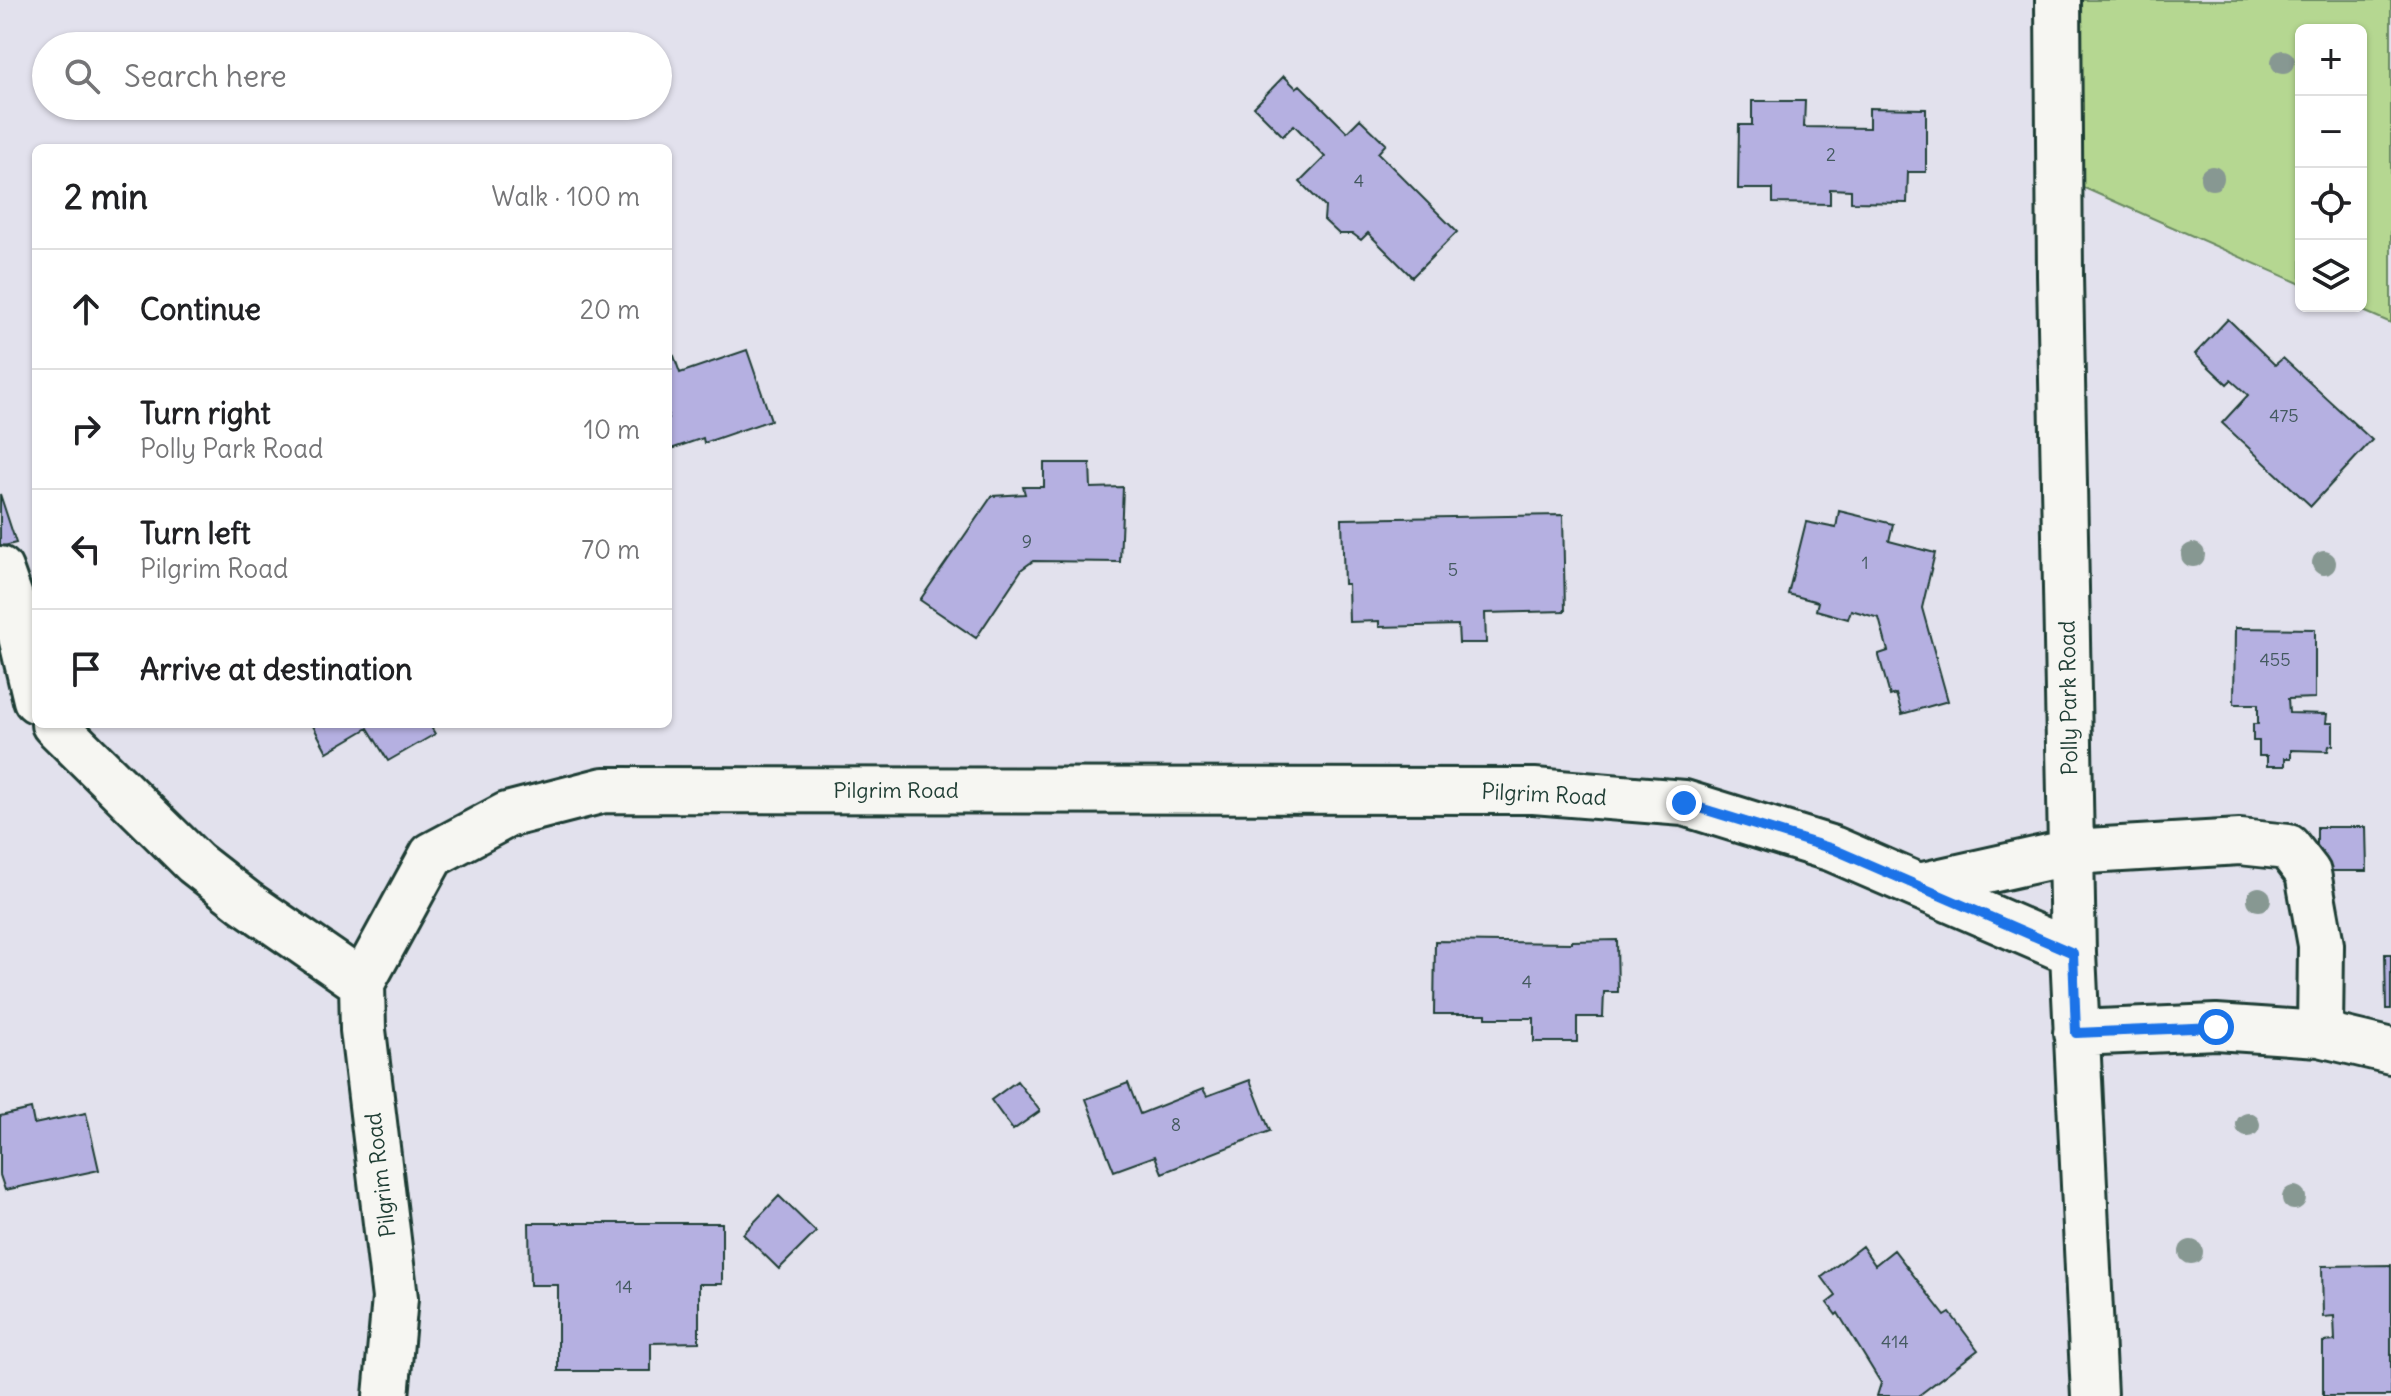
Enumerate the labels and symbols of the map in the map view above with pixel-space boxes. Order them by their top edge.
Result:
house number: 2 [1826,143,1836,166]
house number: 4 [1354,169,1364,192]
house number: 475 [2269,404,2299,427]
house number: 9 [1022,530,1032,553]
house number: 1 [1861,551,1869,574]
house number: 5 [1448,558,1458,581]
street label: Polly Park Road [2053,620,2083,776]
house number: 455 [2259,648,2291,671]
street label: Pilgrim Road [833,776,959,804]
street label: Pilgrim Road [1481,777,1607,811]
route end [1666,785,1702,821]
house number: 4 [1522,970,1532,993]
route start [2198,1009,2234,1045]
street label: Pilgrim Road [358,1111,402,1239]
house number: 8 [1171,1113,1181,1136]
house number: 14 [615,1275,633,1298]
house number: 414 [1881,1330,1909,1353]

